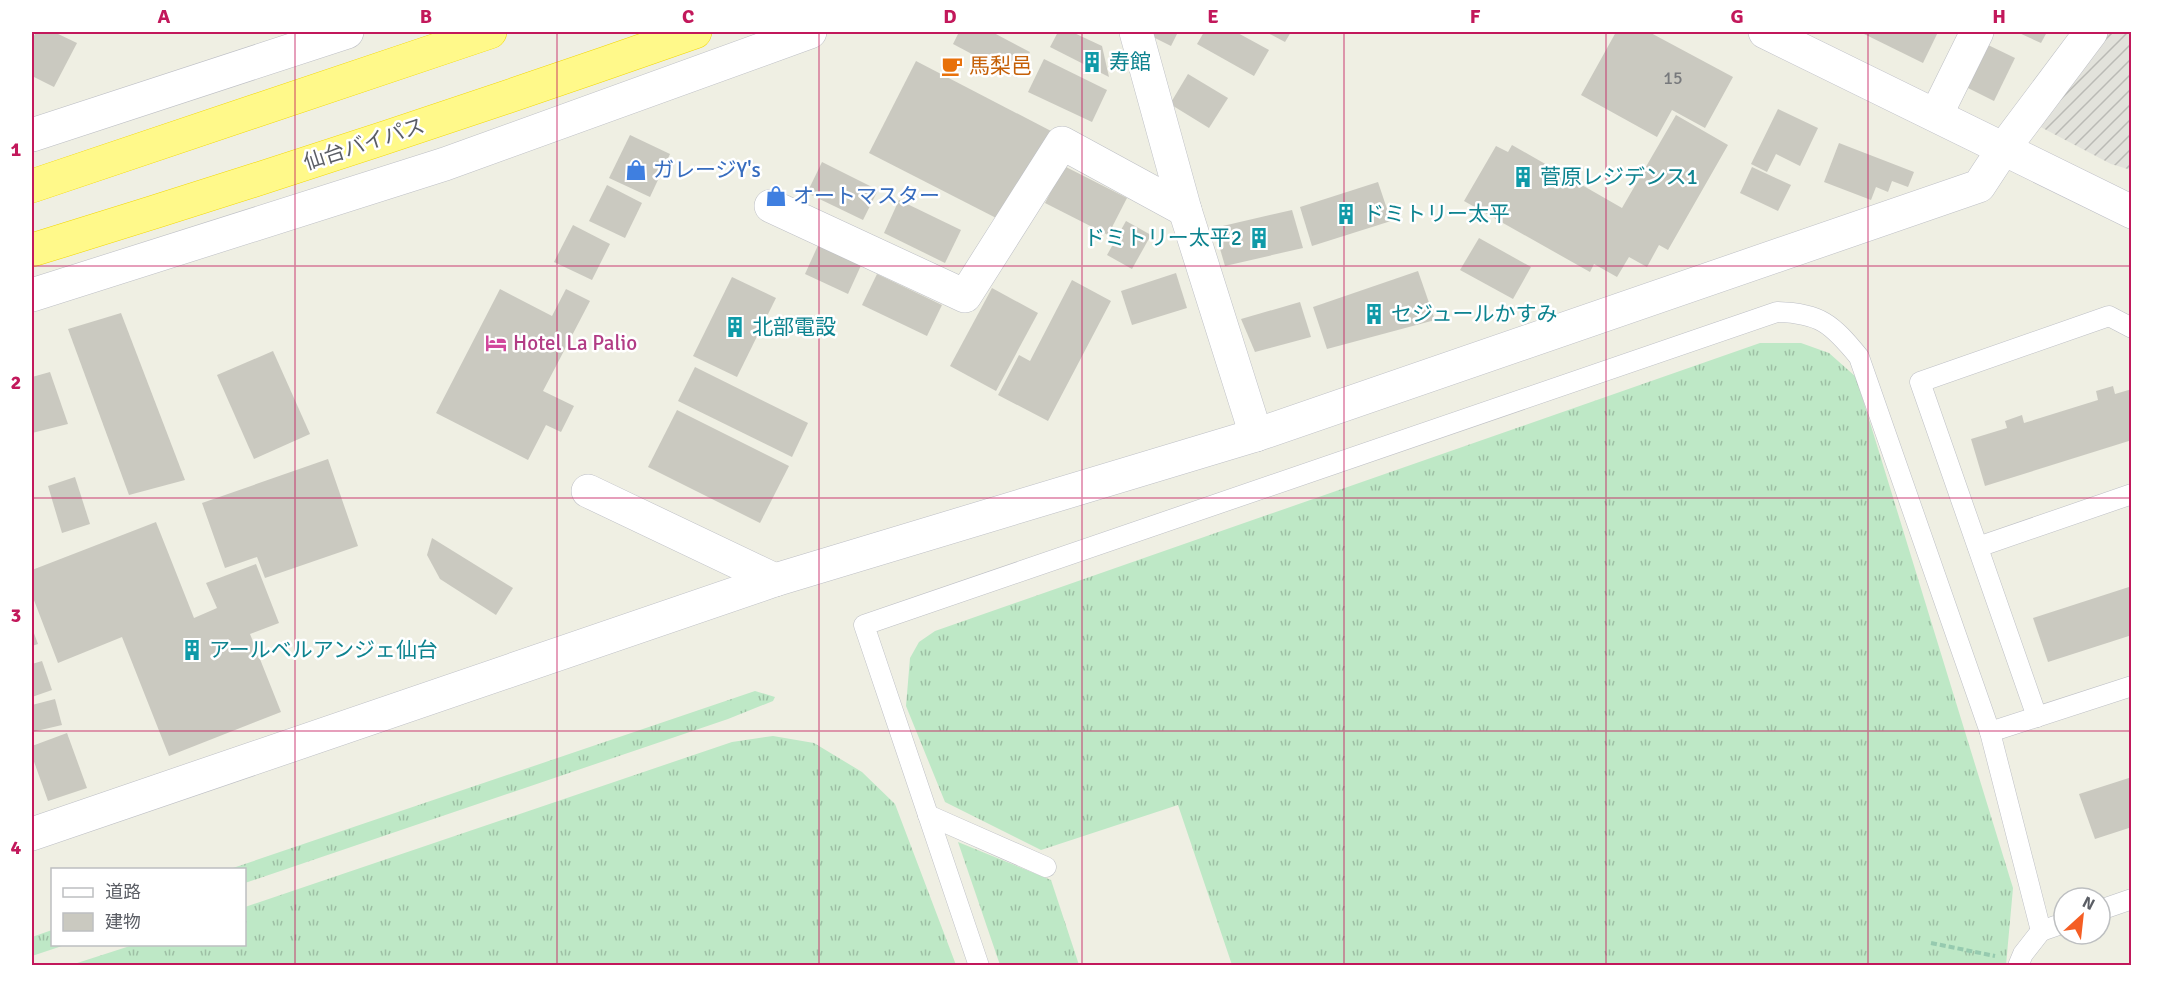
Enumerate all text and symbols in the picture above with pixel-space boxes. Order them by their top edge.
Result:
text: A [158,4,171,29]
text: B [420,4,432,29]
text: C [682,4,694,29]
text: D [943,4,957,29]
text: E [1207,4,1219,29]
text: F [1470,4,1481,29]
text: G [1730,4,1744,29]
text: H [1992,4,2006,29]
place label: 寿館 [1109,49,1151,75]
building icon: 寿館 [1080,50,1104,74]
place label: 馬梨邑 [969,53,1032,79]
cafe icon: 馬梨邑 [940,54,964,78]
house number: 15 [1663,67,1683,89]
street label: 仙台バイパス [300,112,428,176]
text: 1 [11,137,22,162]
place label: ガレージY's [653,157,761,183]
shop icon: ガレージY's [624,158,648,182]
place label: 菅原レジデンス1 [1540,164,1698,190]
building icon: 菅原レジデンス1 [1511,165,1535,189]
place label: オートマスター [793,183,940,209]
shop icon: オートマスター [764,184,788,208]
place label: ドミトリー太平 [1363,201,1510,227]
building icon: ドミトリー太平 [1334,202,1358,226]
place label: ドミトリー太平2 [1084,225,1242,251]
building icon: ドミトリー太平2 [1247,226,1271,250]
place label: セジュールかすみ [1391,301,1558,327]
building icon: セジュールかすみ [1362,302,1386,326]
place label: 北部電設 [752,314,836,340]
building icon: 北部電設 [723,315,747,339]
place label: Hotel La Palio [513,330,637,356]
hotel icon: Hotel La Palio [484,331,508,355]
text: 2 [11,370,21,395]
text: 3 [11,603,21,628]
place label: アールベルアンジェ仙台 [209,637,438,663]
building icon: アールベルアンジェ仙台 [180,638,204,662]
text: 4 [11,835,22,860]
legend [51,868,246,946]
text: 道路 [105,881,141,903]
north arrow [2052,886,2112,946]
text: N [2079,892,2098,915]
text: 建物 [105,911,141,933]

